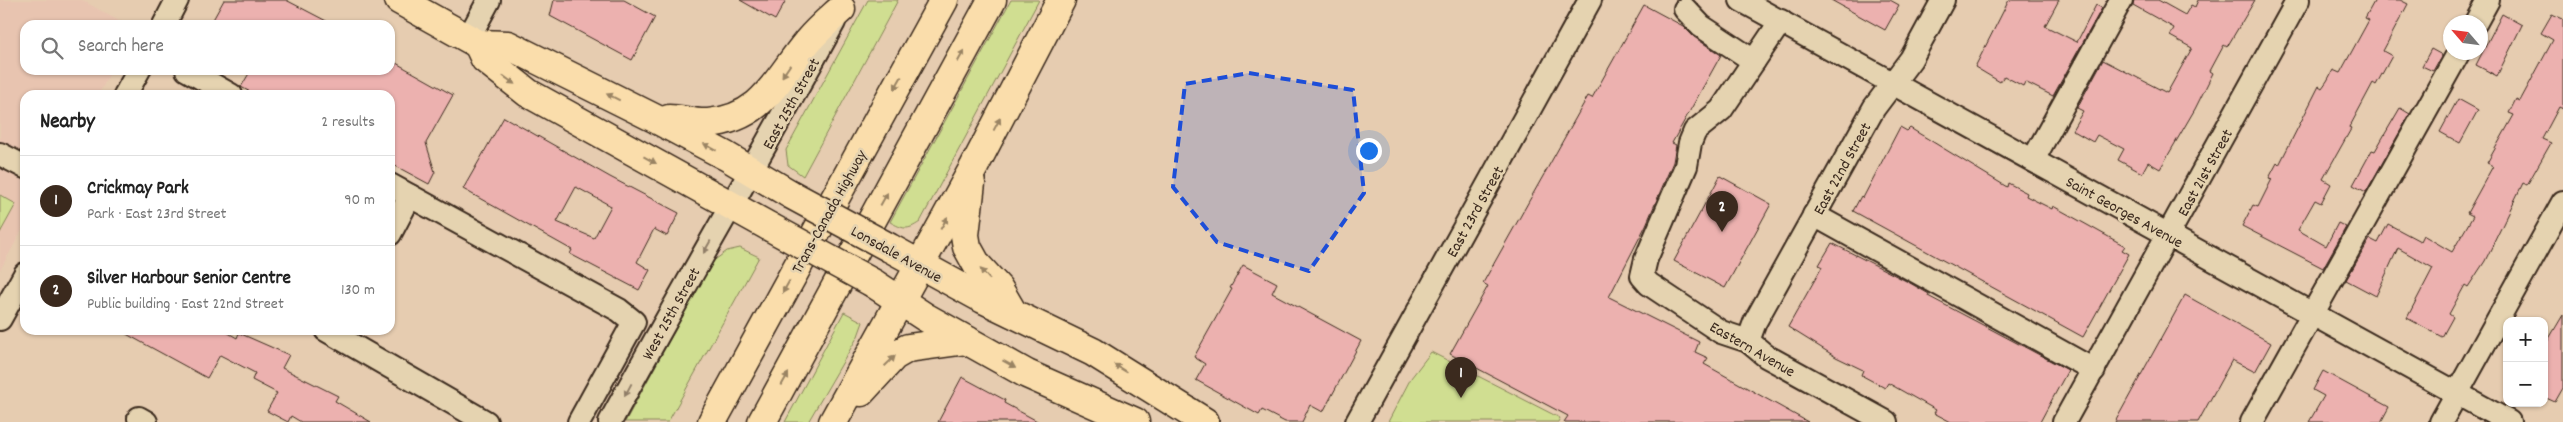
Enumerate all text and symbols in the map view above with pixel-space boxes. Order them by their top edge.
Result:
north arrow [2443,15,2488,60]
search box [20,20,395,75]
icon: search [38,34,66,62]
text: Search here [78,34,164,61]
one-way arrow [957,49,966,63]
street label: East 25th Street [758,54,827,154]
one-way arrow [781,64,791,78]
one-way arrow [502,74,515,85]
one-way arrow [894,76,902,90]
one-way arrow [605,93,620,101]
text: Nearby [40,108,95,138]
text: 2 results [321,111,375,134]
one-way arrow [992,117,1001,131]
street label: East 22nd Street [1808,119,1878,220]
street label: East 21st Street [2173,125,2240,221]
your location [1356,138,1382,164]
one-way arrow [704,143,717,152]
street label: Trans-Canada Highway [787,146,874,278]
one-way arrow [643,156,658,164]
street label: East 23rd Street [1442,162,1511,262]
street label: Saint Georges Avenue [2061,171,2187,255]
text: Crickmay Park [87,176,189,203]
text: 1 [54,189,58,212]
text: 90 m [344,189,375,212]
pin: 2 [1706,191,1738,232]
one-way arrow [880,192,888,206]
text: Park · East 23rd Street [87,203,226,226]
one-way arrow [939,216,948,229]
street label: Lonsdale Avenue [846,221,946,290]
one-way arrow [702,241,711,254]
street label: West 25th Street [637,264,707,365]
text: Silver Harbour Senior Centre [87,266,291,293]
one-way arrow [979,268,991,280]
text: 2 [53,279,60,302]
text: 130 m [341,279,375,302]
one-way arrow [782,280,791,294]
text: Public building · East 22nd Street [87,293,284,316]
street label: Eastern Avenue [1705,316,1799,384]
map controls [2503,317,2548,407]
button: + [2503,317,2548,362]
one-way arrow [884,355,896,367]
pin: 1 [1445,357,1477,398]
one-way arrow [1002,360,1017,368]
button: − [2503,362,2548,407]
one-way arrow [1113,363,1126,373]
one-way arrow [781,372,789,387]
one-way arrow [624,382,632,397]

